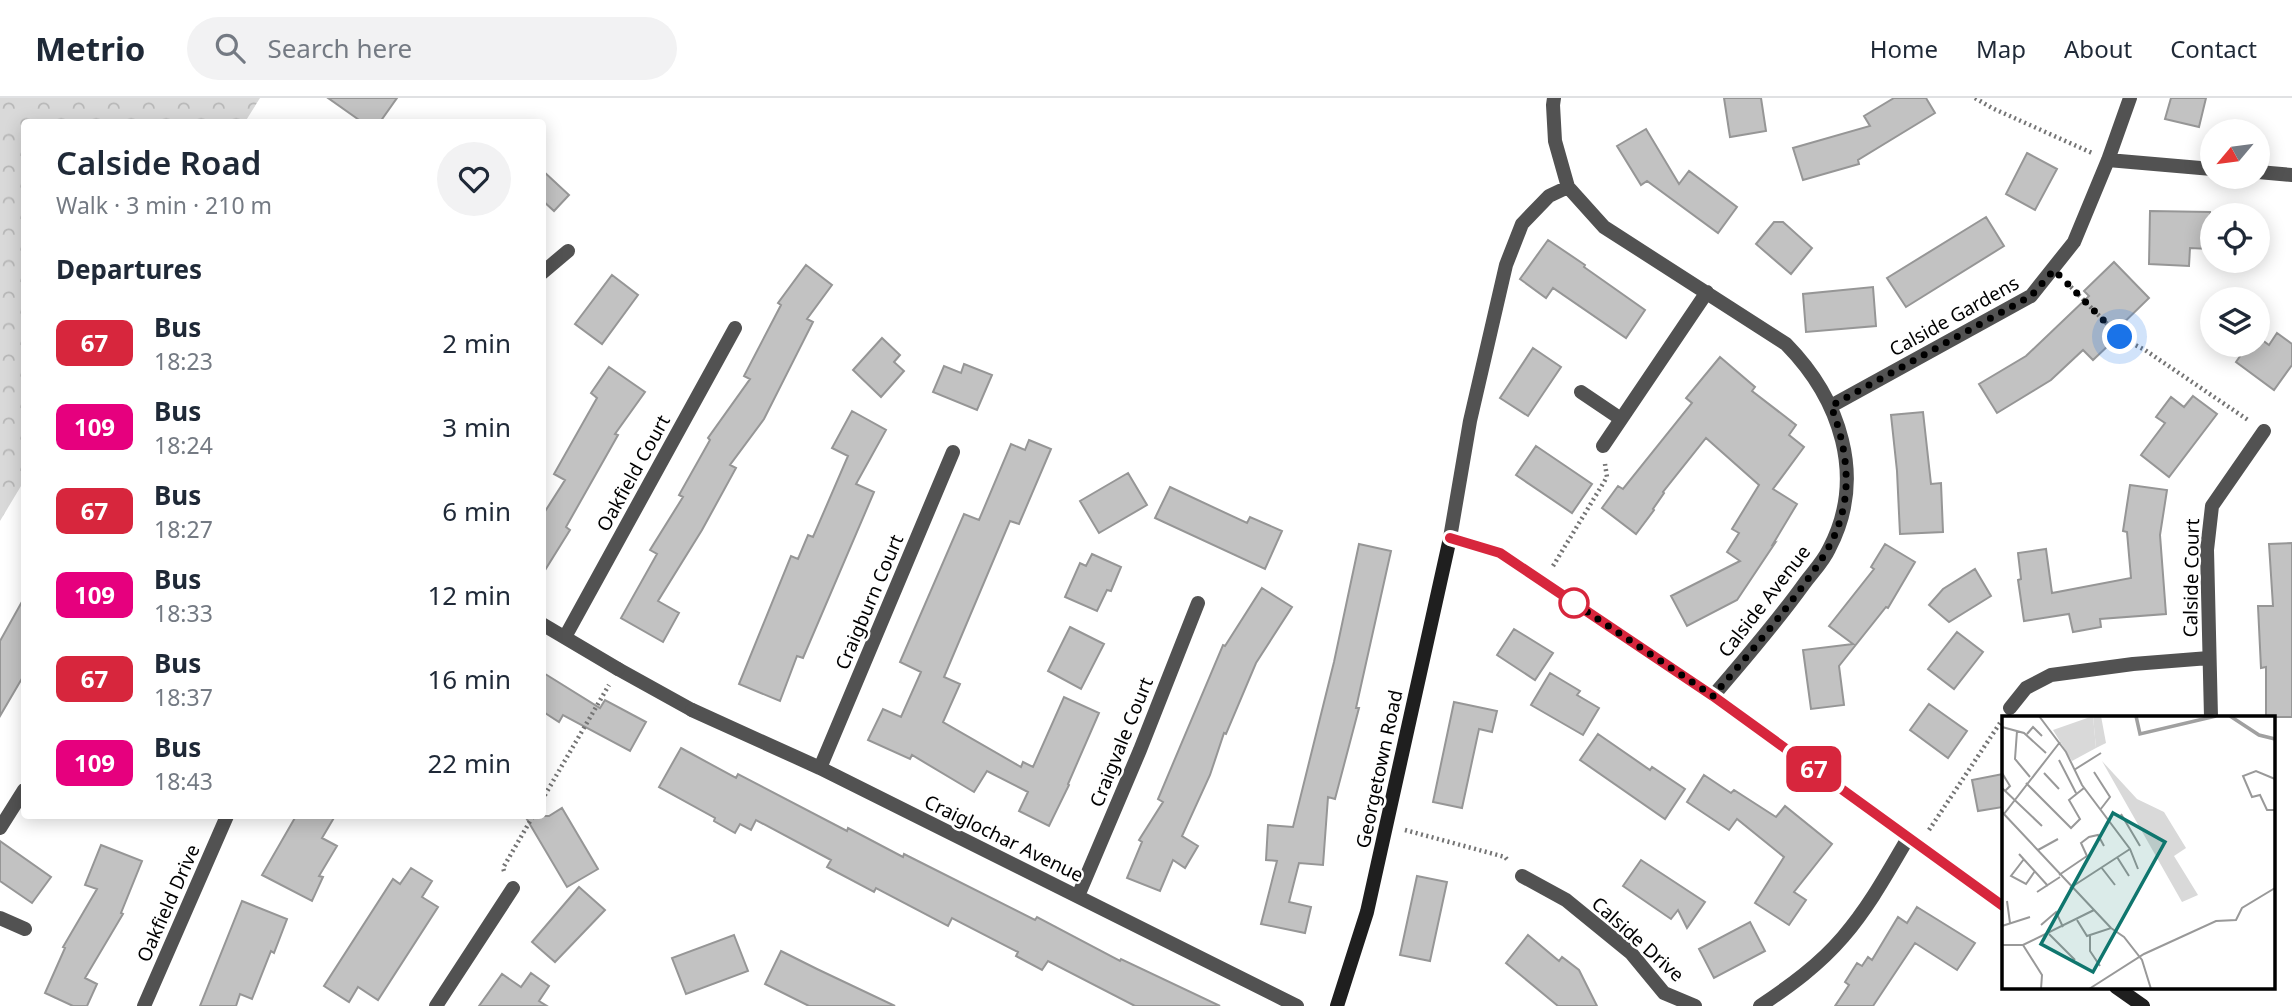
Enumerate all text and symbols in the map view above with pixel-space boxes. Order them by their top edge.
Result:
search box [187,17,677,80]
text: Metrio [35,26,145,71]
icon: search [211,29,249,67]
text: Search here [267,30,412,66]
text: Home [1870,32,1938,65]
text: Map [1976,32,2026,65]
text: About [2064,32,2132,65]
text: Contact [2170,32,2257,65]
north arrow [2200,119,2270,189]
map controls [2200,119,2270,357]
text: Calside Road [56,140,261,185]
button: heart [437,142,511,216]
text: Walk · 3 min · 210 m [56,189,272,221]
button: locate [2200,203,2270,273]
text: Departures [56,251,202,287]
street label: Calside Gardens [1885,270,2023,362]
button: layers [2200,287,2270,357]
text: Bus [154,309,201,345]
your location [2102,319,2137,354]
text: 2 min [442,325,511,361]
text: 67 [81,326,108,359]
text: 18:23 [154,345,213,377]
text: Bus [154,393,201,429]
text: 3 min [442,409,511,445]
text: 109 [74,410,115,443]
street label: Oakfield Court [590,410,676,536]
text: 18:24 [154,429,213,461]
text: Bus [154,477,201,513]
text: 6 min [442,493,511,529]
text: 67 [81,494,108,527]
text: 18:27 [154,513,213,545]
street label: Calside Court [2177,518,2205,638]
street label: Craigburn Court [829,530,909,674]
street label: Calside Avenue [1712,540,1816,662]
text: Bus [154,561,201,597]
text: 12 min [427,577,511,613]
text: 109 [74,578,115,611]
unlabelled marker [1559,588,1589,618]
text: 18:33 [154,597,213,629]
text: Bus [154,645,201,681]
text: 16 min [427,661,511,697]
text: 67 [81,662,108,695]
street label: Craigvale Court [1083,673,1159,811]
text: 18:37 [154,681,213,713]
street label: Georgetown Road [1350,687,1408,851]
inset map [2002,716,2274,988]
text: Bus [154,729,201,765]
text: 22 min [427,745,511,781]
text: 109 [74,746,115,779]
line badge: 67 [1783,746,1846,792]
text: 67 [1800,752,1828,785]
text: 18:43 [154,765,213,797]
street label: Craiglochar Avenue [920,788,1088,888]
street label: Oakfield Drive [130,840,206,966]
street label: Calside Drive [1586,891,1690,987]

